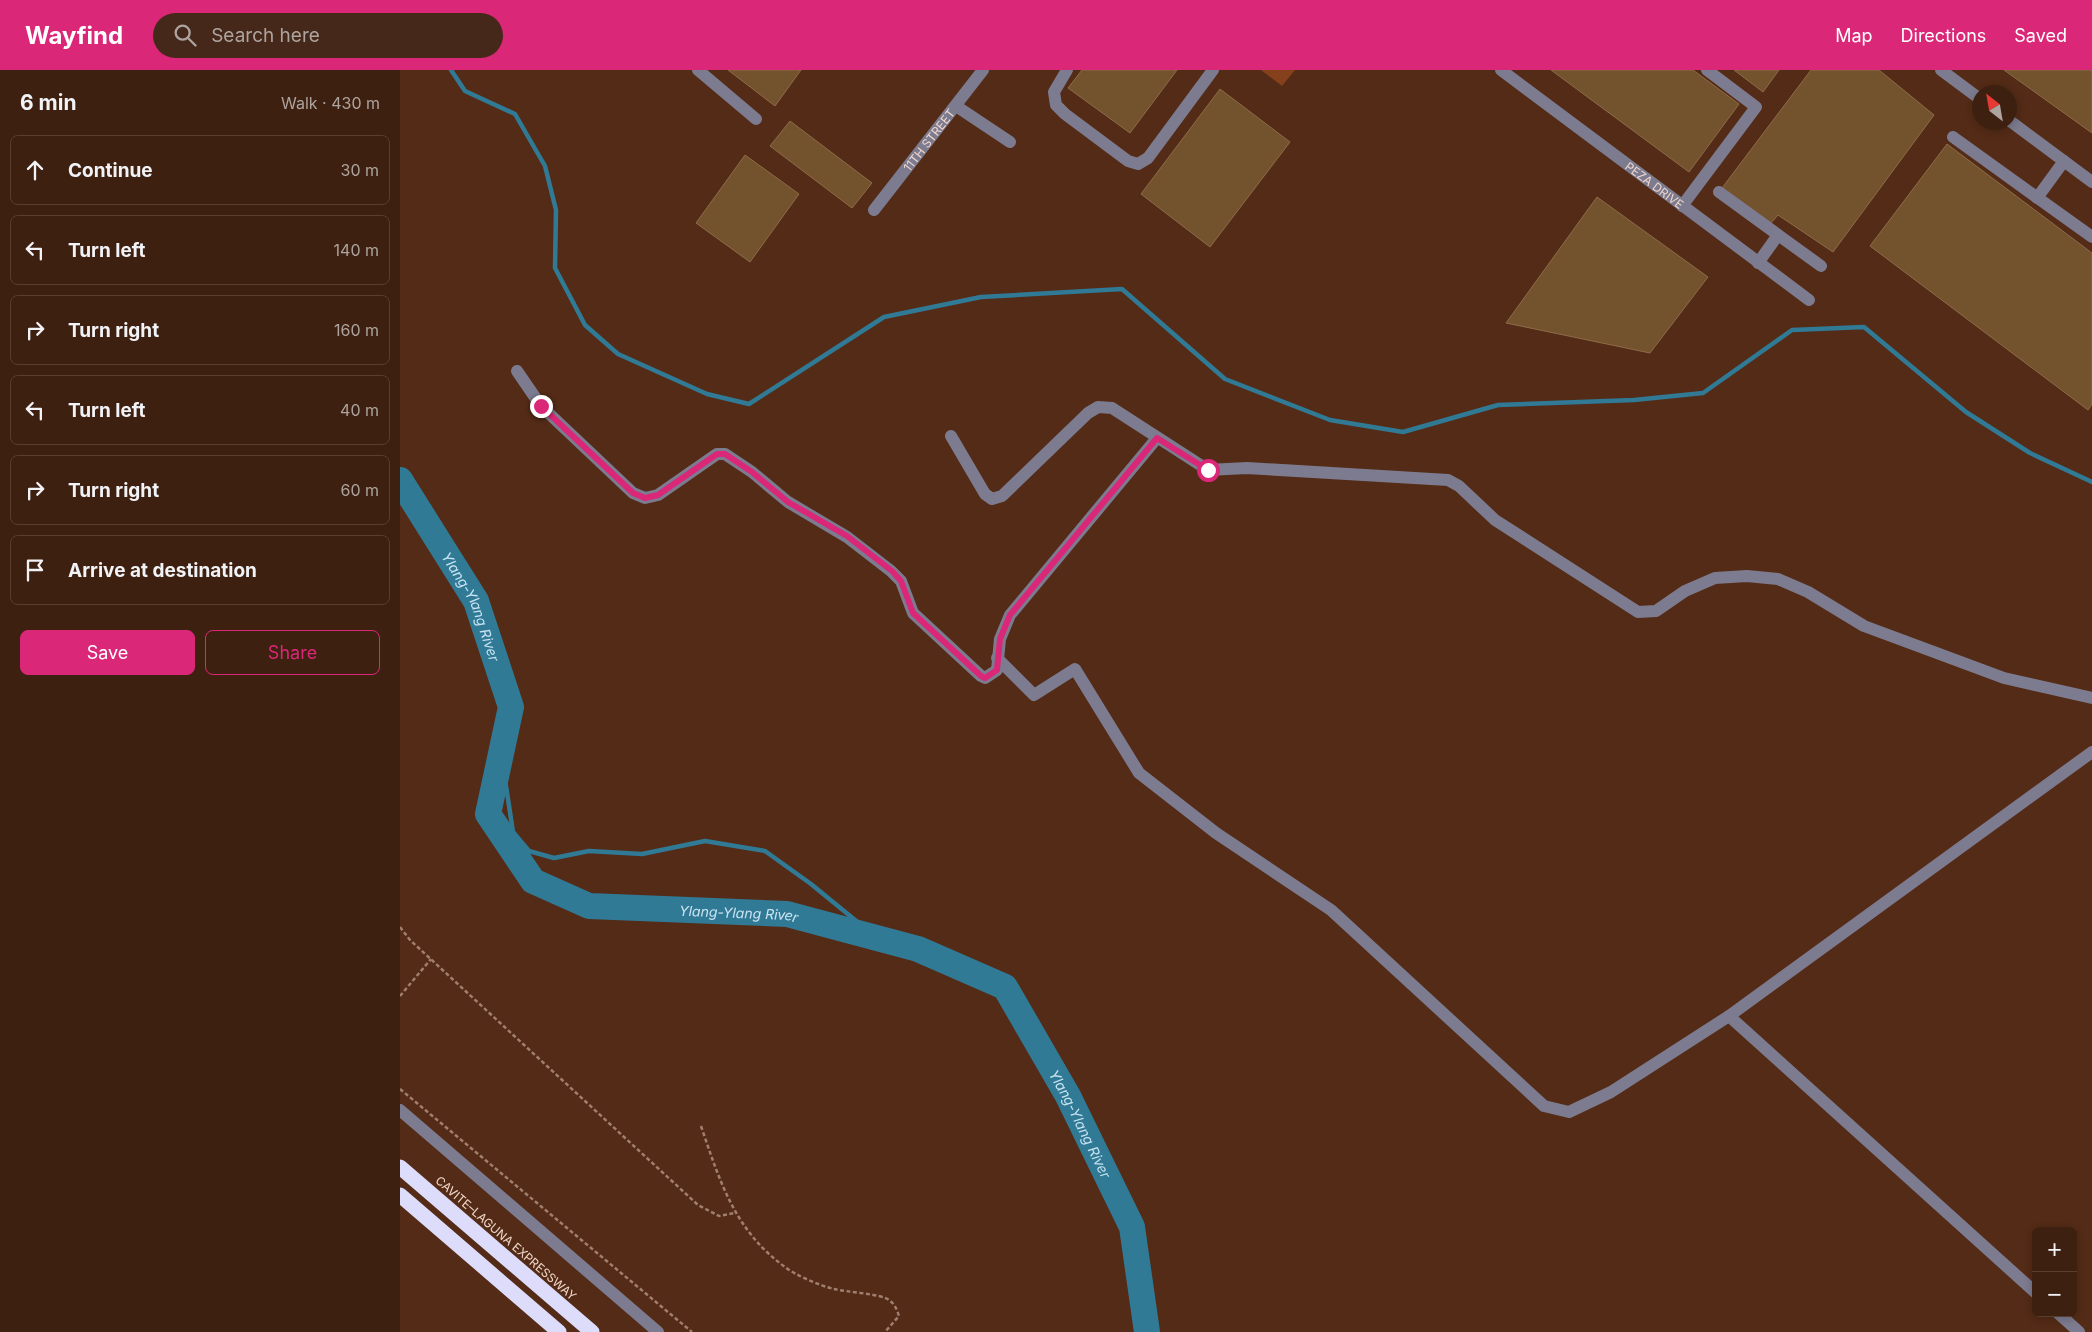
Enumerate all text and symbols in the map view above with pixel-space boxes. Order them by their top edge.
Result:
search box [153,13,503,58]
text: Wayfind [25,21,123,50]
icon: search [171,21,199,49]
text: Search here [211,24,320,47]
text: Map [1835,25,1873,46]
text: Directions [1901,25,1986,46]
text: Saved [2014,25,2067,46]
north arrow [1972,85,2017,130]
text: 6 min [20,90,77,115]
text: Walk · 430 m [281,93,380,113]
street label: 11TH STREET [900,105,958,174]
icon: ahead [21,156,49,184]
street label: PEZA DRIVE [1623,158,1687,212]
text: Continue [68,159,153,182]
text: 30 m [341,160,379,180]
icon: left [21,236,49,264]
text: Turn left [68,239,146,262]
text: 140 m [334,240,379,260]
icon: right [21,316,49,344]
text: Turn right [68,319,159,342]
text: 160 m [334,320,379,340]
route end [530,395,553,418]
icon: left [21,396,49,424]
text: Turn left [68,399,146,422]
text: 40 m [340,400,379,420]
route start [1197,459,1220,482]
icon: right [21,476,49,504]
text: Turn right [68,479,159,502]
text: 60 m [340,480,379,500]
water label: Ylang-Ylang River [439,549,504,664]
icon: arrive [21,556,49,584]
text: Arrive at destination [68,559,257,582]
button: Save [20,630,195,675]
button: Share [205,630,380,675]
water label: Ylang-Ylang River [679,901,801,925]
water label: Ylang-Ylang River [1046,1066,1116,1181]
street label: CAVITE–LAGUNA EXPRESSWAY [432,1173,580,1303]
map controls [2032,1227,2077,1317]
button: + [2032,1227,2077,1272]
button: − [2032,1272,2077,1317]

